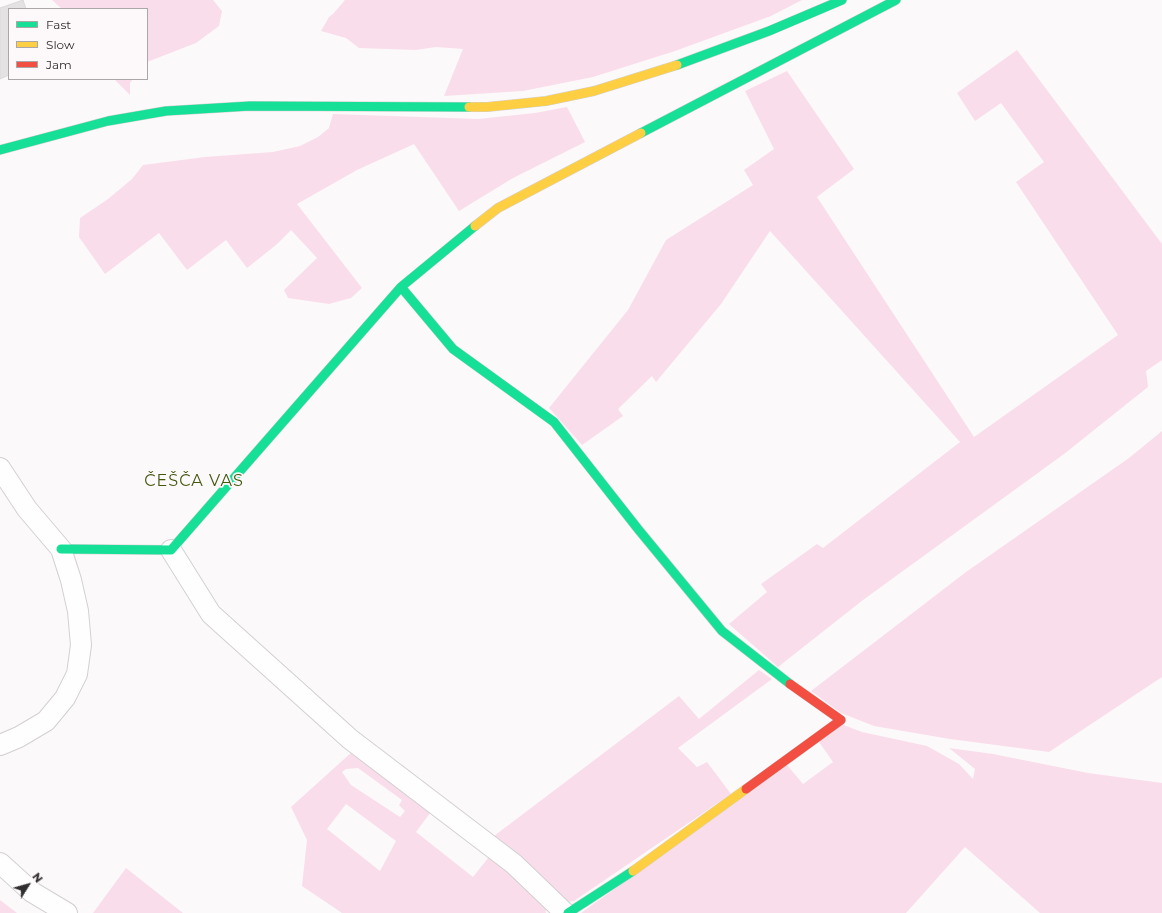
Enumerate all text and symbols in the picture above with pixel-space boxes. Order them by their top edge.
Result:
legend [8,8,148,80]
text: Fast [46,17,71,32]
text: Slow [46,37,75,52]
text: Jam [46,57,72,72]
district label: ČEŠČA VAS [144,471,244,491]
north arrow [8,865,48,905]
text: N [29,870,46,886]

